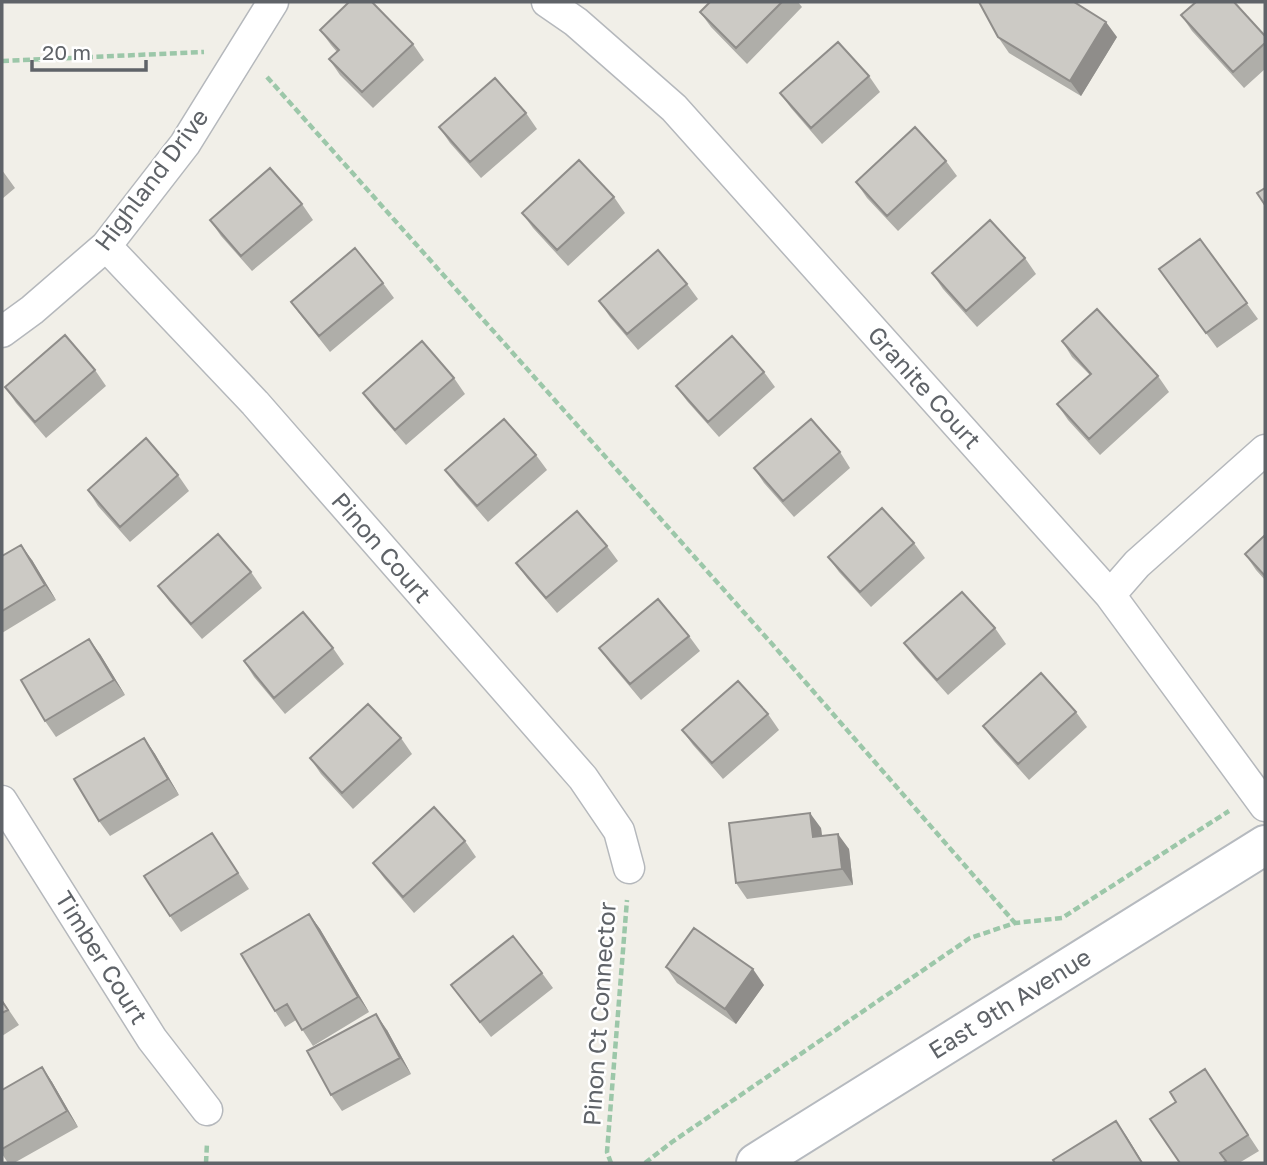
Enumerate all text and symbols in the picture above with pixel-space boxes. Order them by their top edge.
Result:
scale bar [32,28,145,72]
text: 20 m [42,39,91,65]
street label: Highland Drive [88,102,214,256]
street label: Granite Court [862,320,988,454]
street label: Pinon Court [326,486,438,608]
street label: Timber Court [50,885,155,1029]
street label: Pinon Ct Connector [576,901,621,1127]
street label: East 9th Avenue [923,941,1096,1064]

